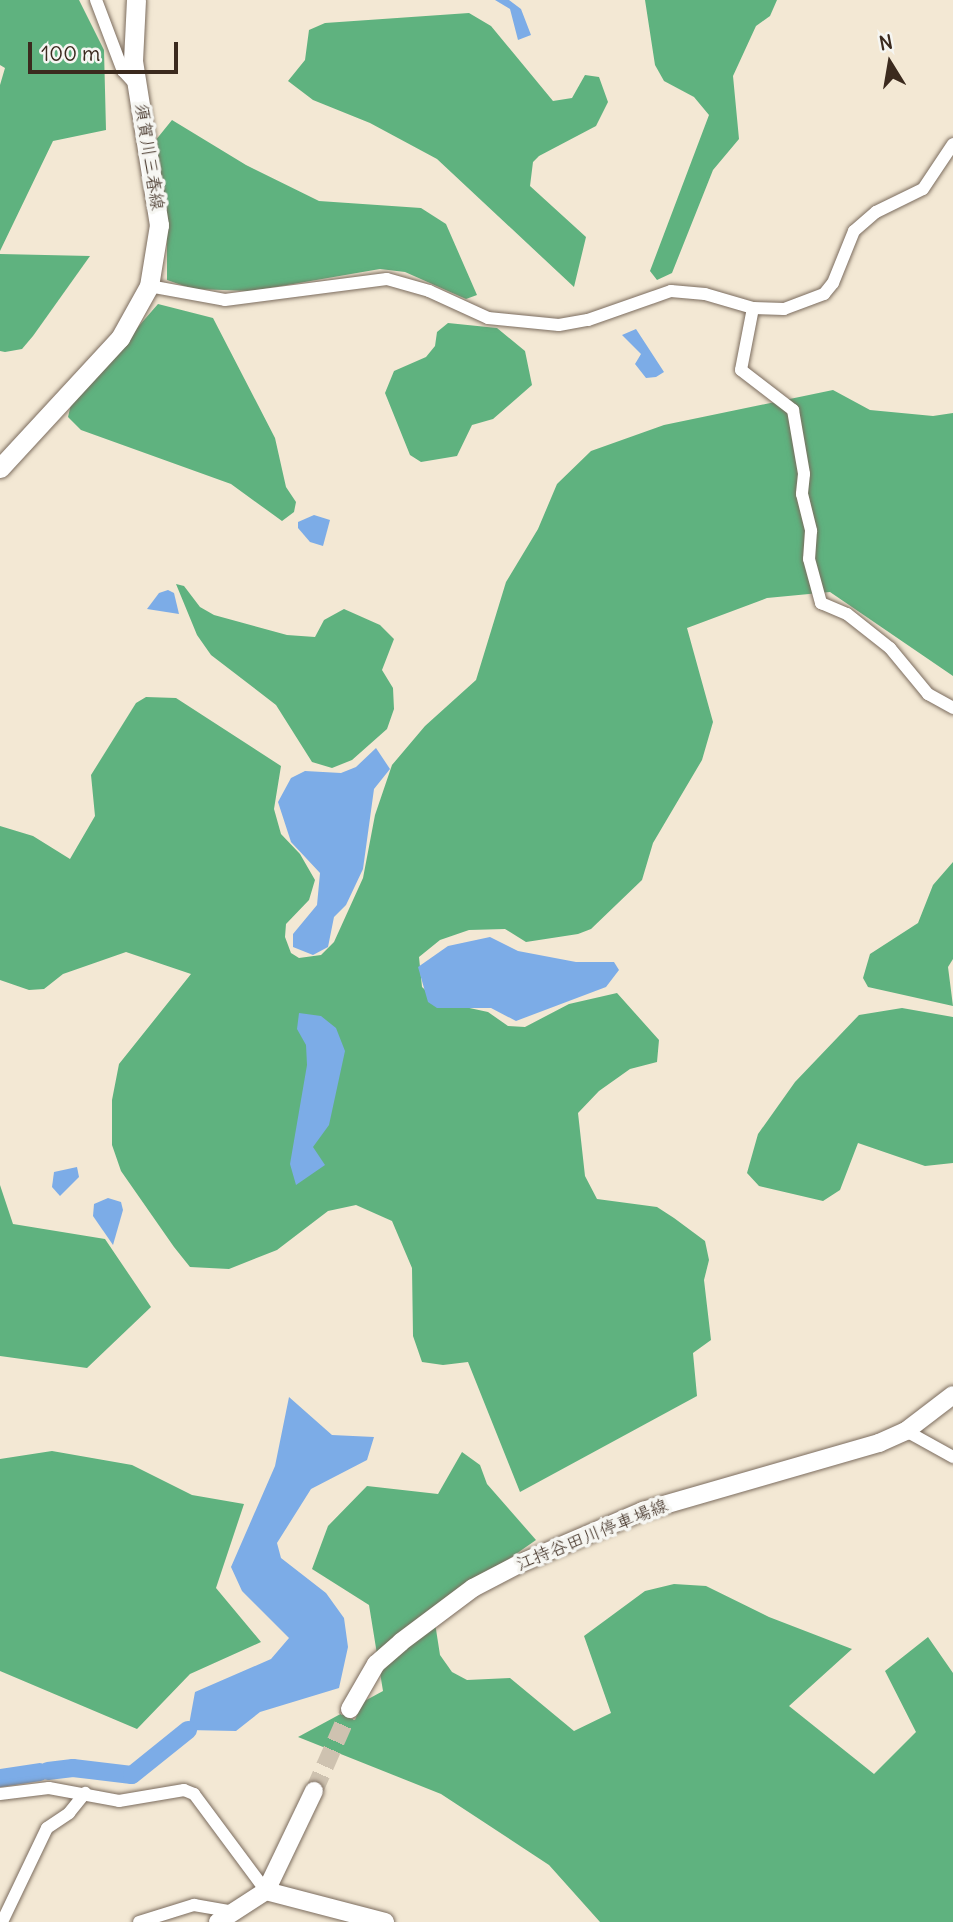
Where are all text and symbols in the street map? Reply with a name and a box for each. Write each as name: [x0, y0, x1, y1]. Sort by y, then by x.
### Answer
scale bar: [32, 28, 182, 72]
north arrow: [855, 28, 925, 98]
text: N: [877, 29, 895, 55]
text: 100 m: [41, 40, 100, 67]
street label: 須賀川三春線: [130, 102, 168, 212]
street label: 江持谷田川停車場線: [513, 1495, 671, 1575]

